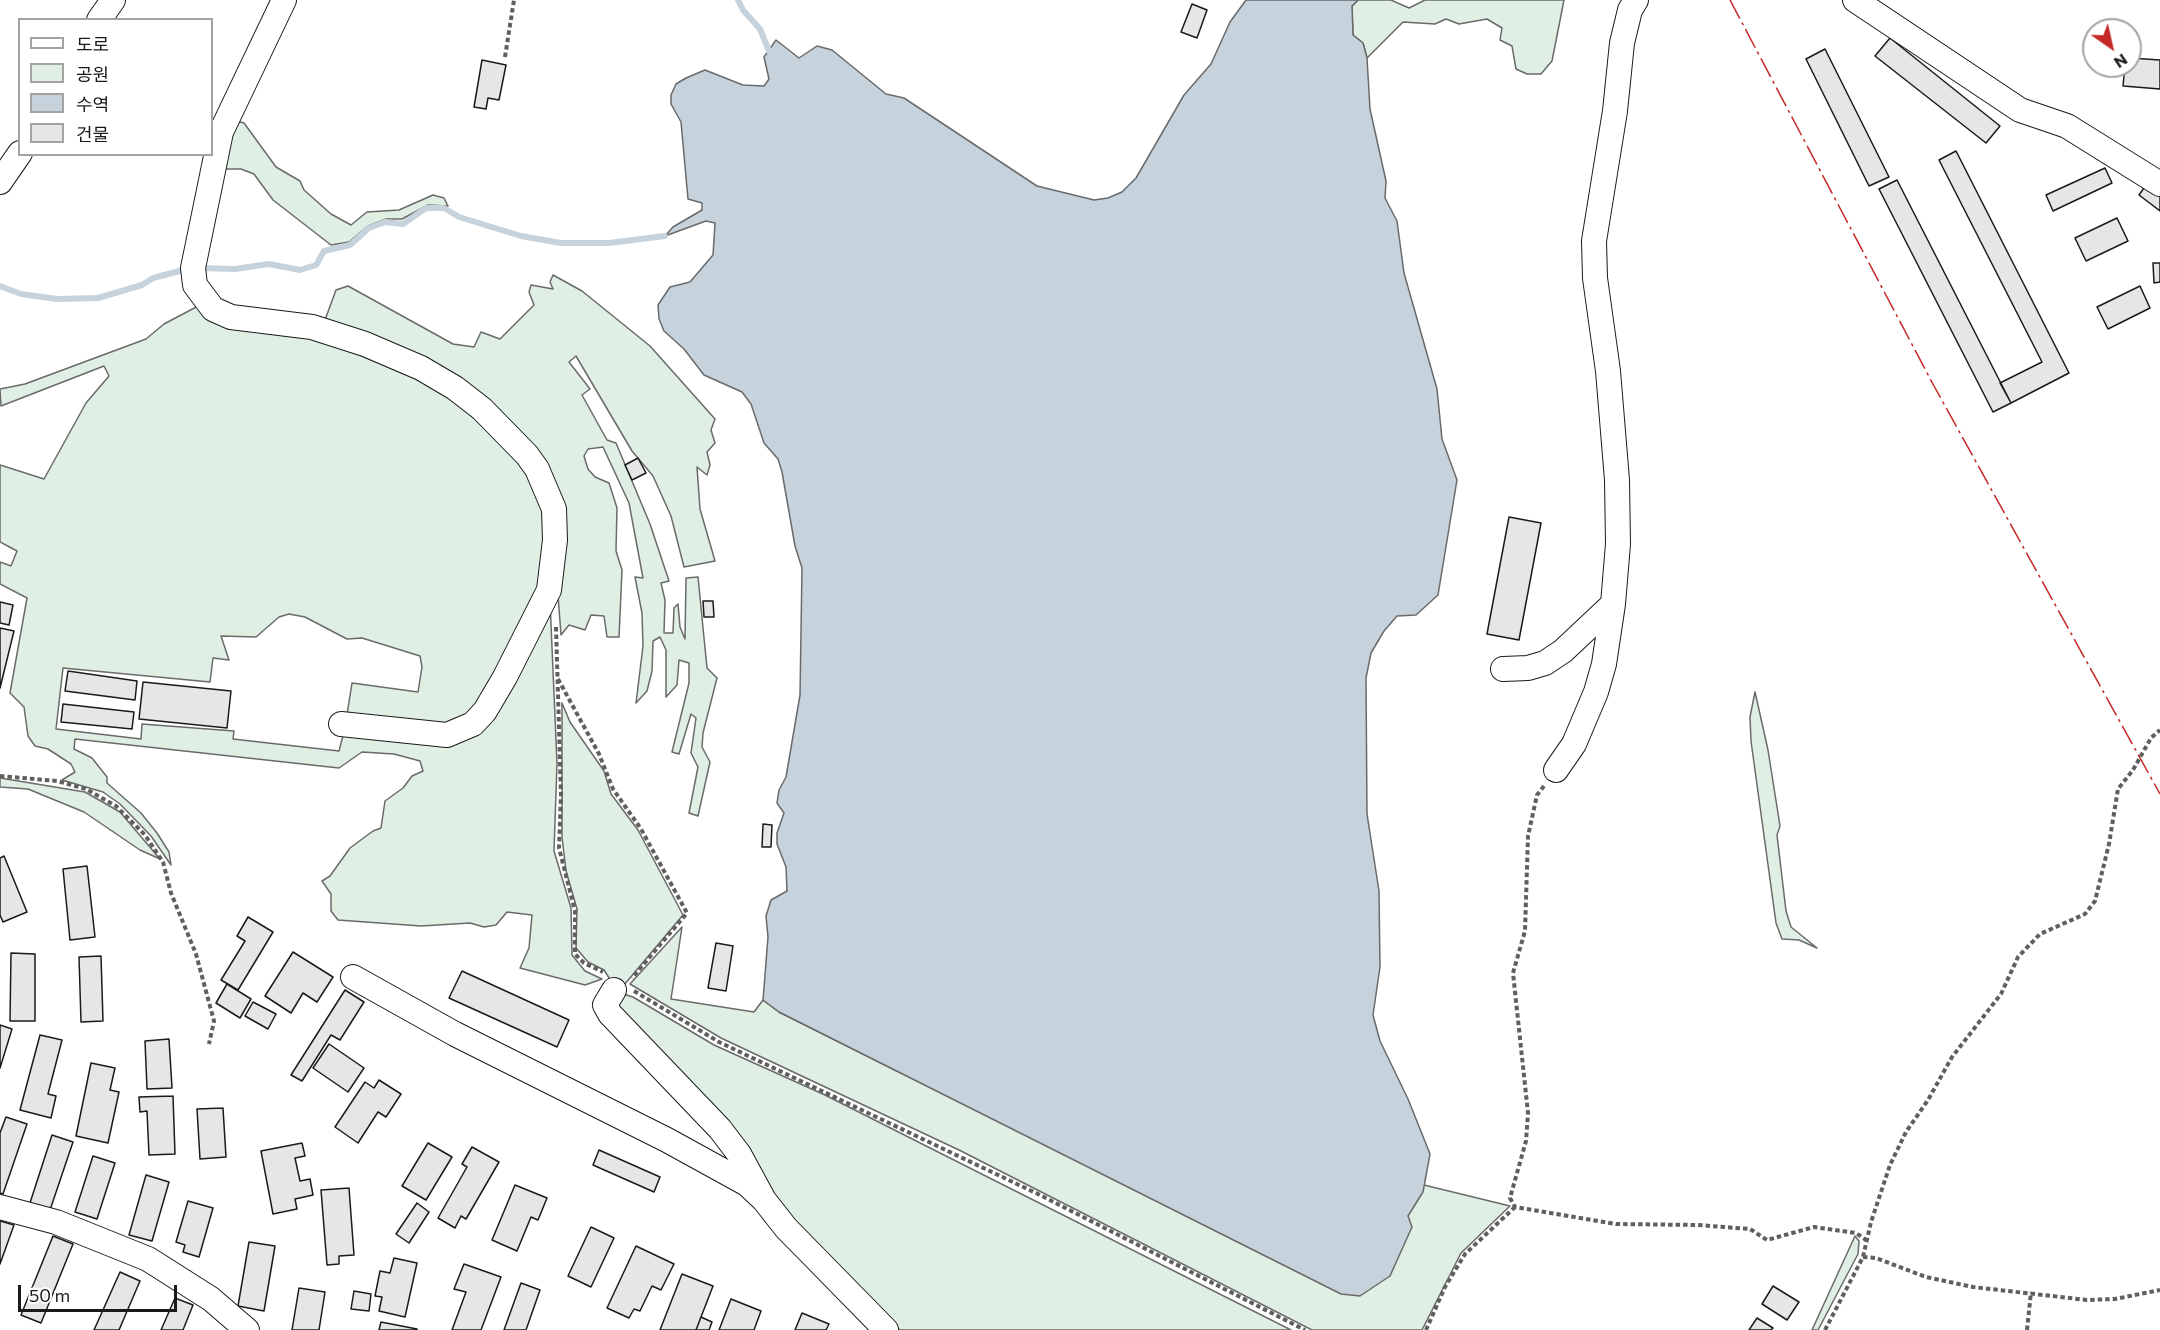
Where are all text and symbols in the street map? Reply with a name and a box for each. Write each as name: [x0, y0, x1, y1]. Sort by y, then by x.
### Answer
legend: [18, 18, 213, 156]
north arrow: [2082, 18, 2142, 78]
text: 도로: [76, 33, 109, 55]
text: N: [2111, 50, 2132, 73]
text: 공원: [76, 63, 109, 85]
text: 수역: [76, 93, 109, 115]
text: 건물: [76, 123, 109, 145]
scale bar: [21, 1273, 180, 1311]
text: 50 m: [29, 1284, 70, 1306]

